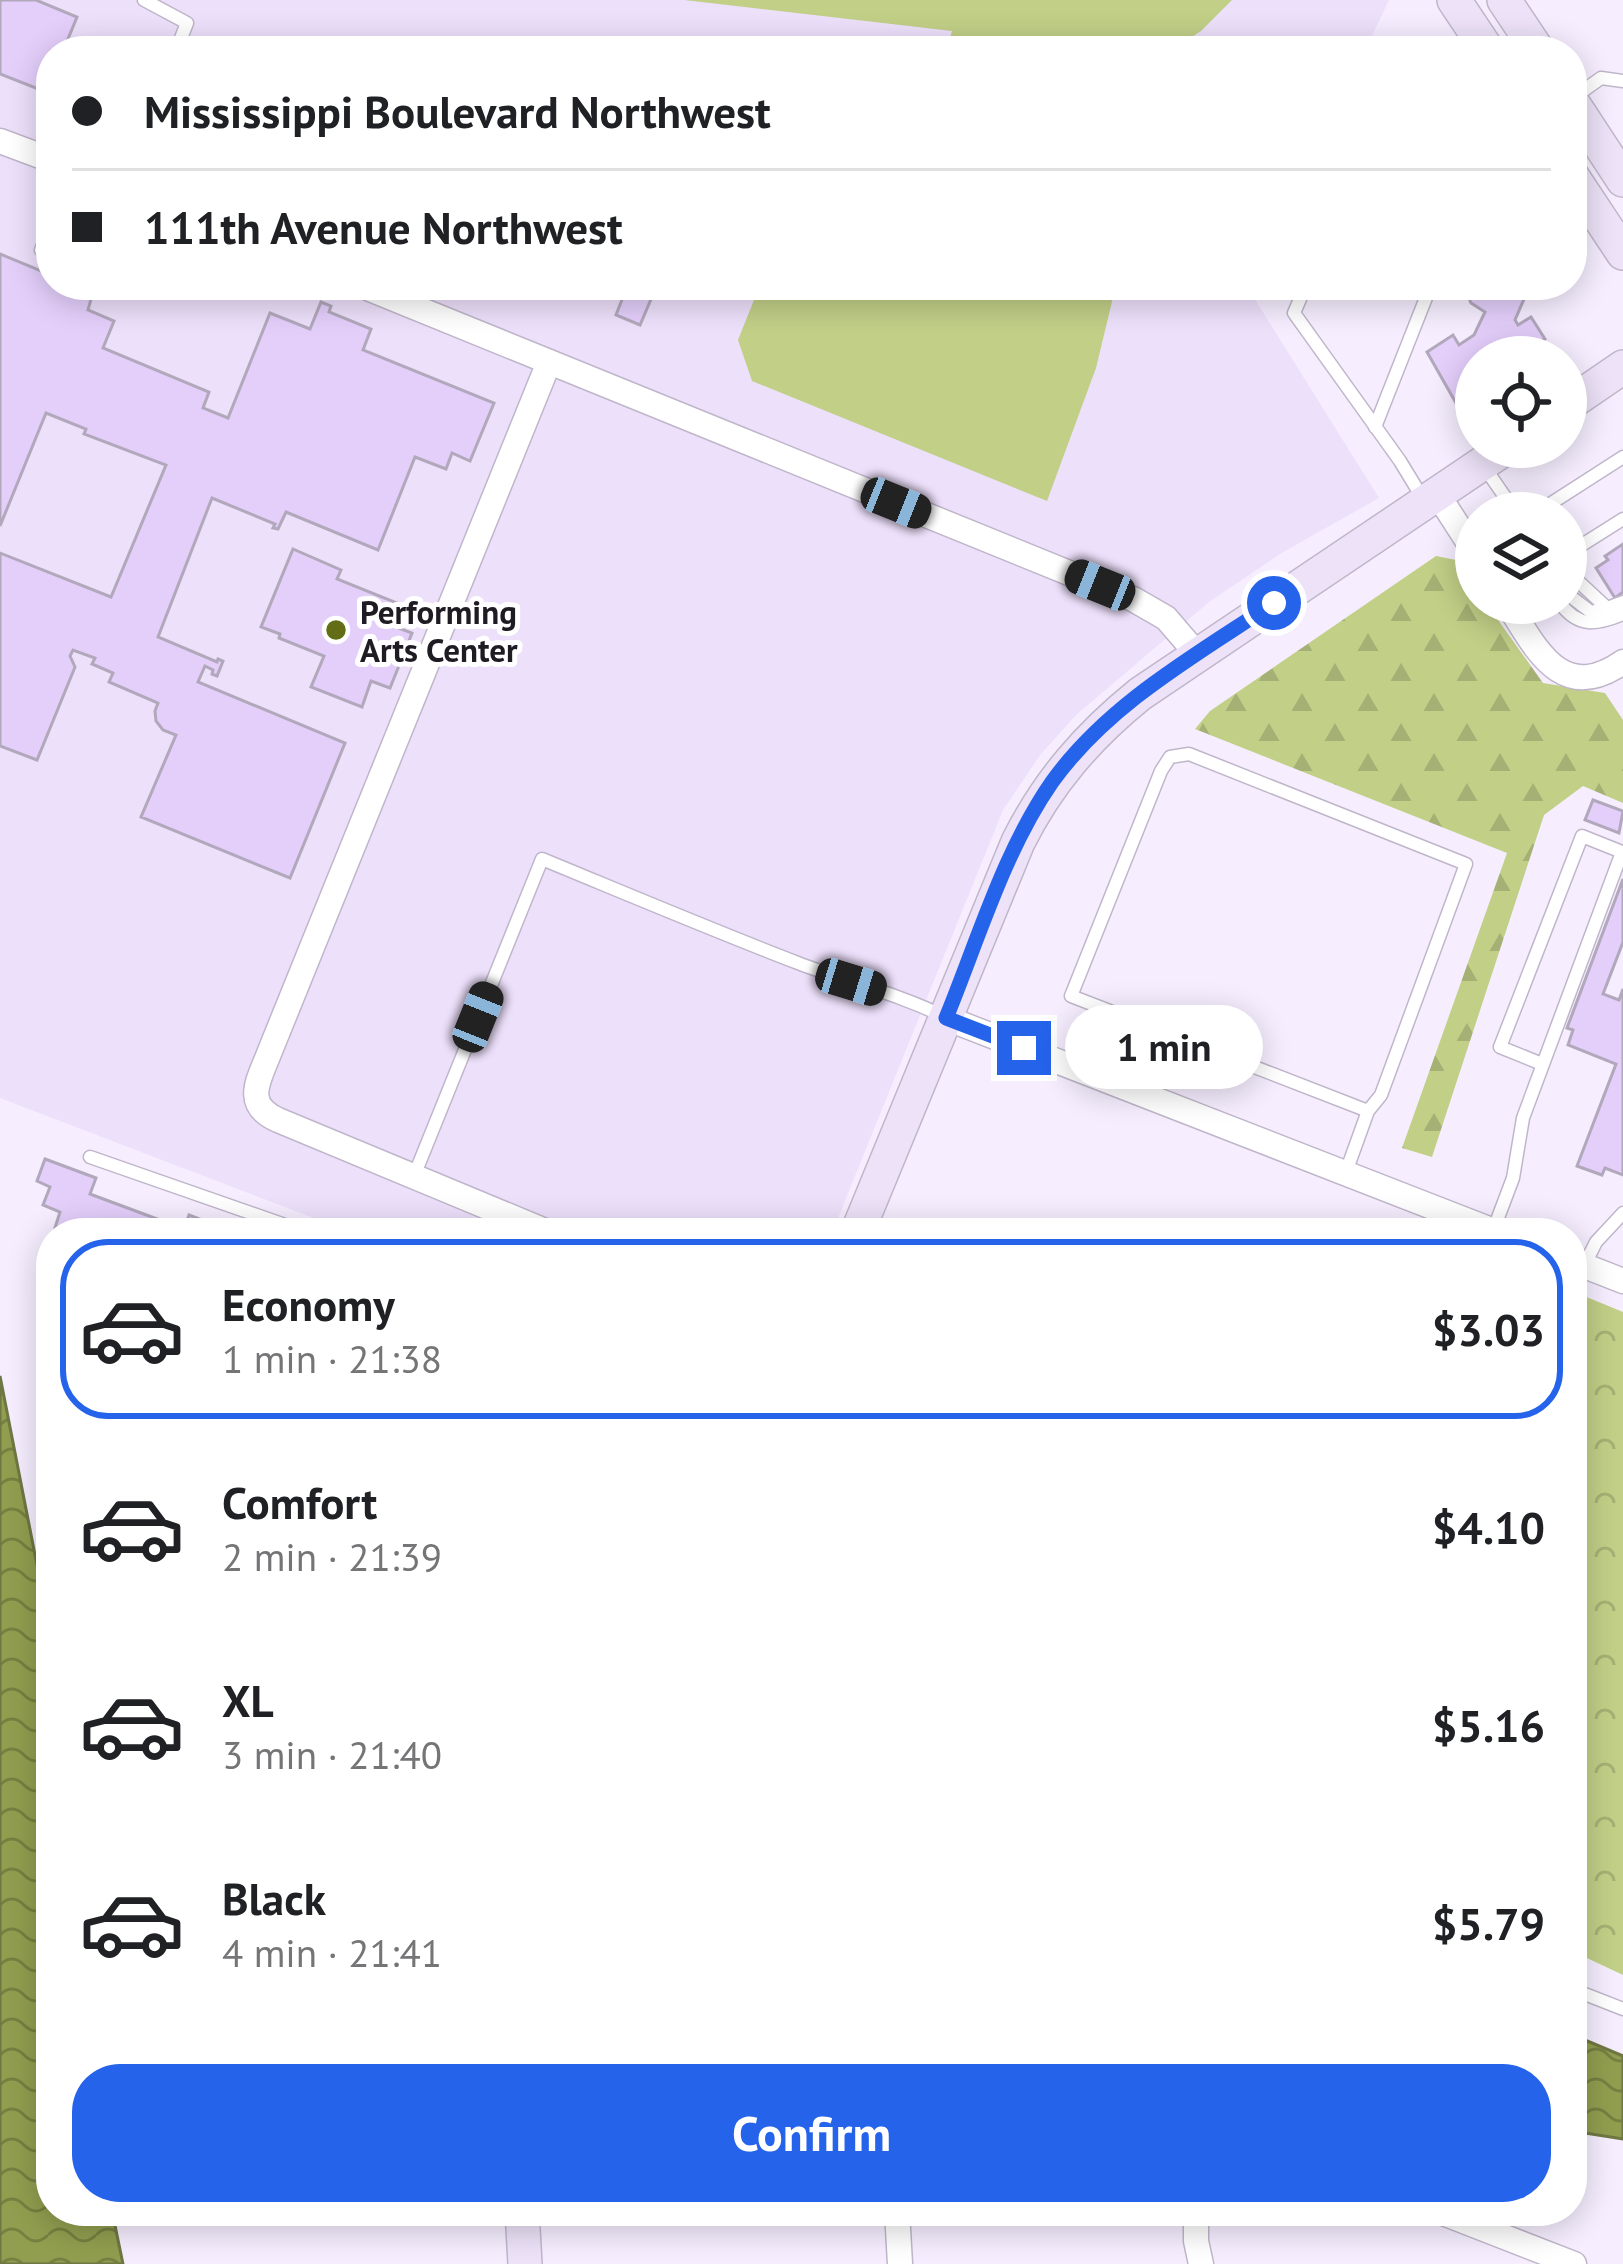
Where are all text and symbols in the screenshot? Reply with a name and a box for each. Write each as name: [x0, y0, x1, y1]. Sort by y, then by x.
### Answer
text: Mississippi Boulevard Northwest: [144, 82, 771, 140]
text: 111th Avenue Northwest: [144, 198, 623, 256]
map controls: [1455, 336, 1587, 624]
button: locate: [1455, 336, 1587, 468]
car: [856, 473, 936, 533]
button: layers: [1455, 492, 1587, 624]
car: [1060, 555, 1140, 615]
route start: [1247, 576, 1301, 630]
place label: Performing Arts Center: [360, 590, 518, 671]
marker: Performing Arts Center: [323, 617, 349, 643]
car: [811, 954, 891, 1010]
car: [448, 977, 508, 1057]
callout: 1 min: [1066, 1006, 1264, 1090]
route end: [997, 1021, 1051, 1075]
text: 1 min: [1116, 1021, 1212, 1072]
icon: car: [78, 1275, 186, 1383]
text: Economy: [222, 1275, 395, 1333]
text: $3.03: [1432, 1300, 1545, 1358]
text: 1 min · 21:38: [222, 1333, 442, 1384]
icon: car: [78, 1473, 186, 1581]
text: Comfort: [222, 1473, 377, 1531]
text: $4.10: [1432, 1498, 1545, 1556]
text: 2 min · 21:39: [222, 1531, 442, 1582]
icon: car: [78, 1671, 186, 1779]
text: XL: [222, 1671, 274, 1729]
text: $5.16: [1432, 1696, 1545, 1754]
text: 3 min · 21:40: [222, 1729, 442, 1780]
icon: car: [78, 1869, 186, 1977]
text: Black: [222, 1869, 326, 1927]
text: $5.79: [1432, 1894, 1545, 1952]
text: 4 min · 21:41: [222, 1927, 442, 1978]
button: Confirm: [72, 2064, 1551, 2202]

